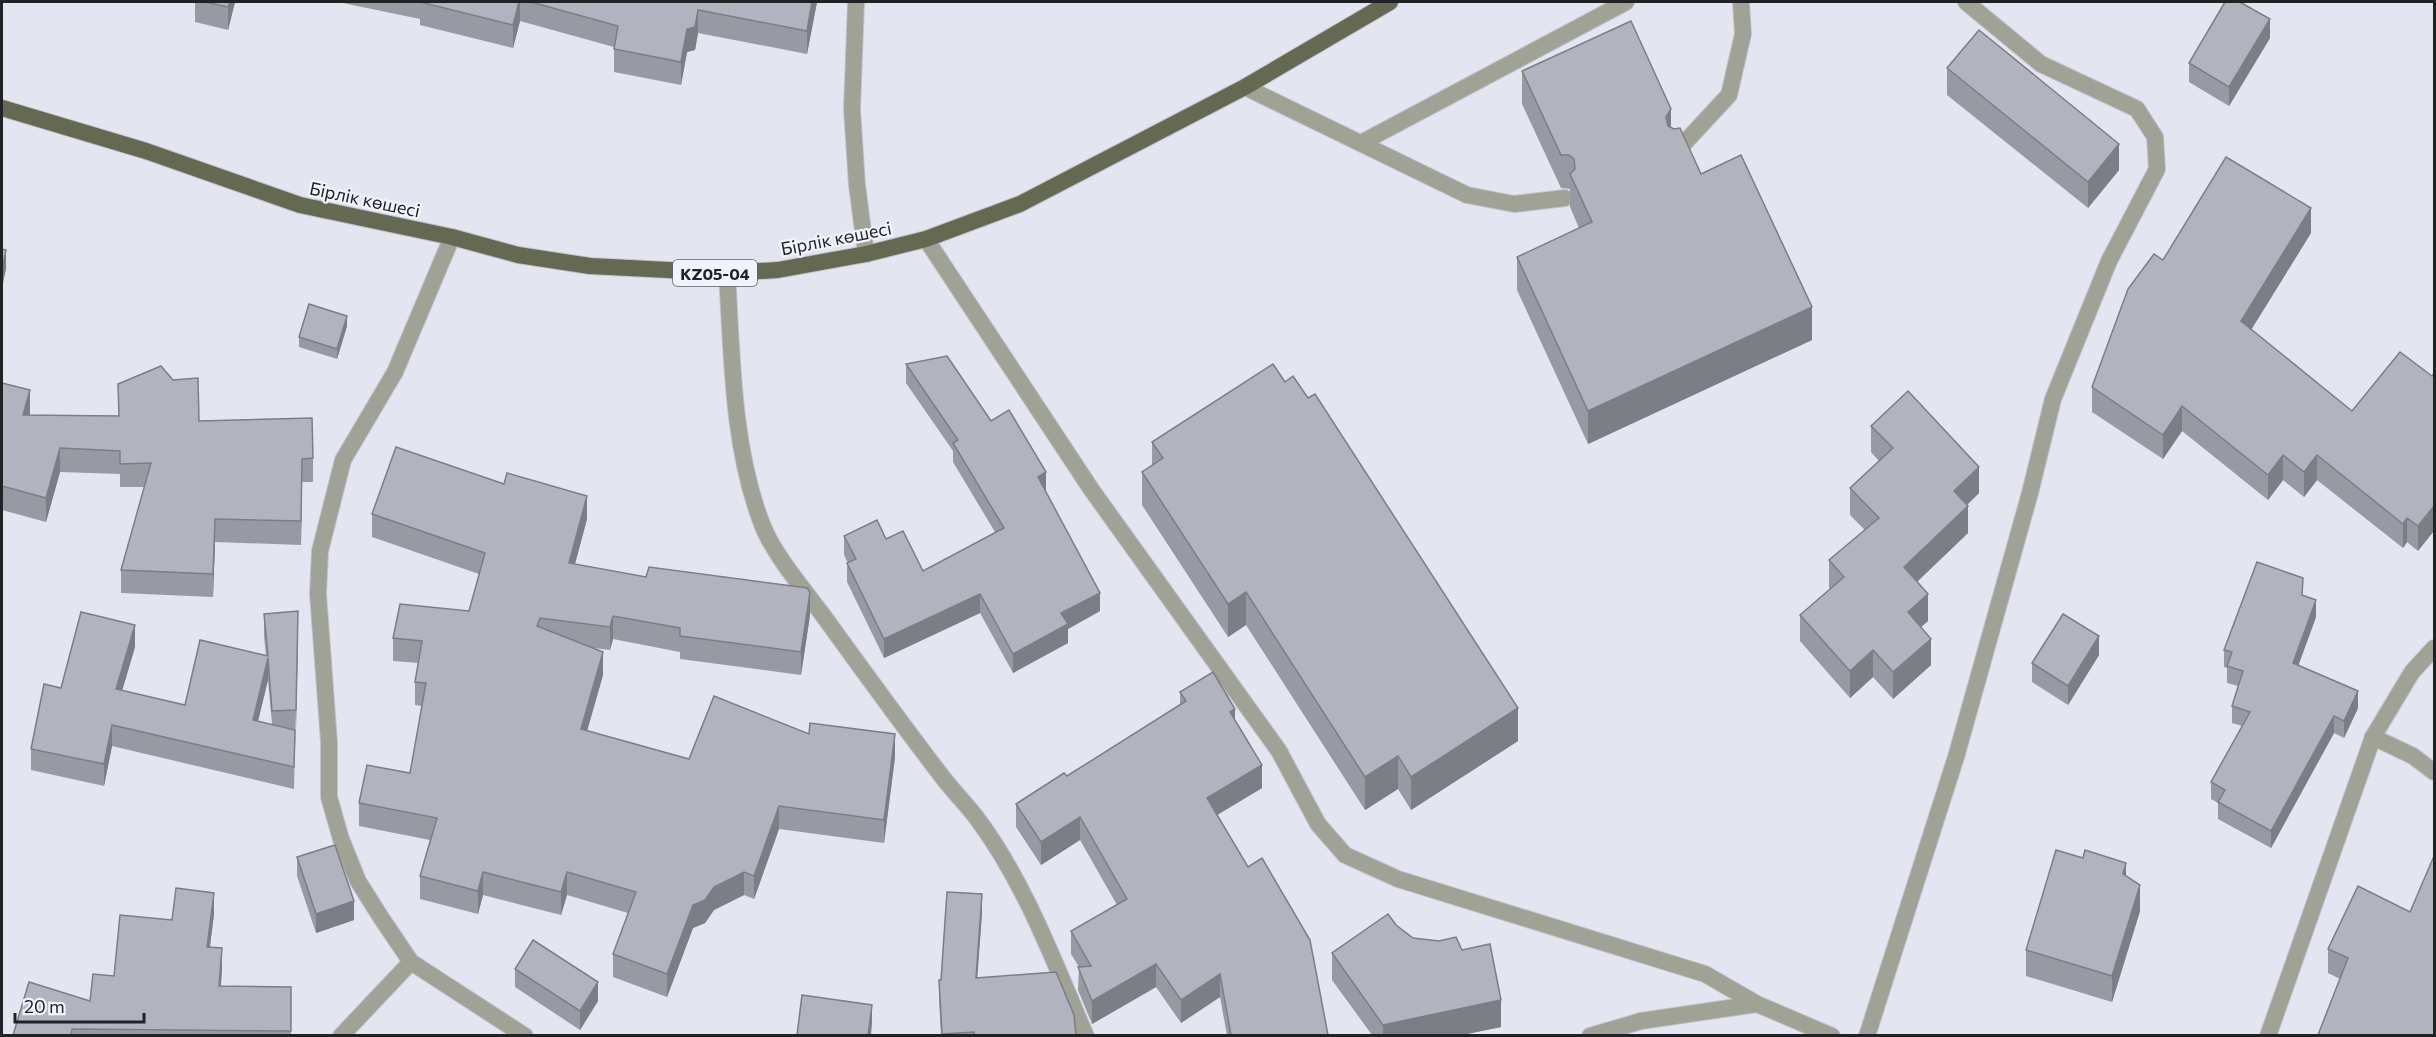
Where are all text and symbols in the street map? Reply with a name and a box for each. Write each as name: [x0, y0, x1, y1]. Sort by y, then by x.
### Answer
street label: Бірлік көшесі: [308, 177, 422, 221]
street label: Бірлік көшесі: [779, 216, 893, 260]
road number: KZ05-04: [673, 260, 757, 286]
scale bar: [15, 986, 144, 1024]
text: 20 m: [24, 995, 65, 1017]

